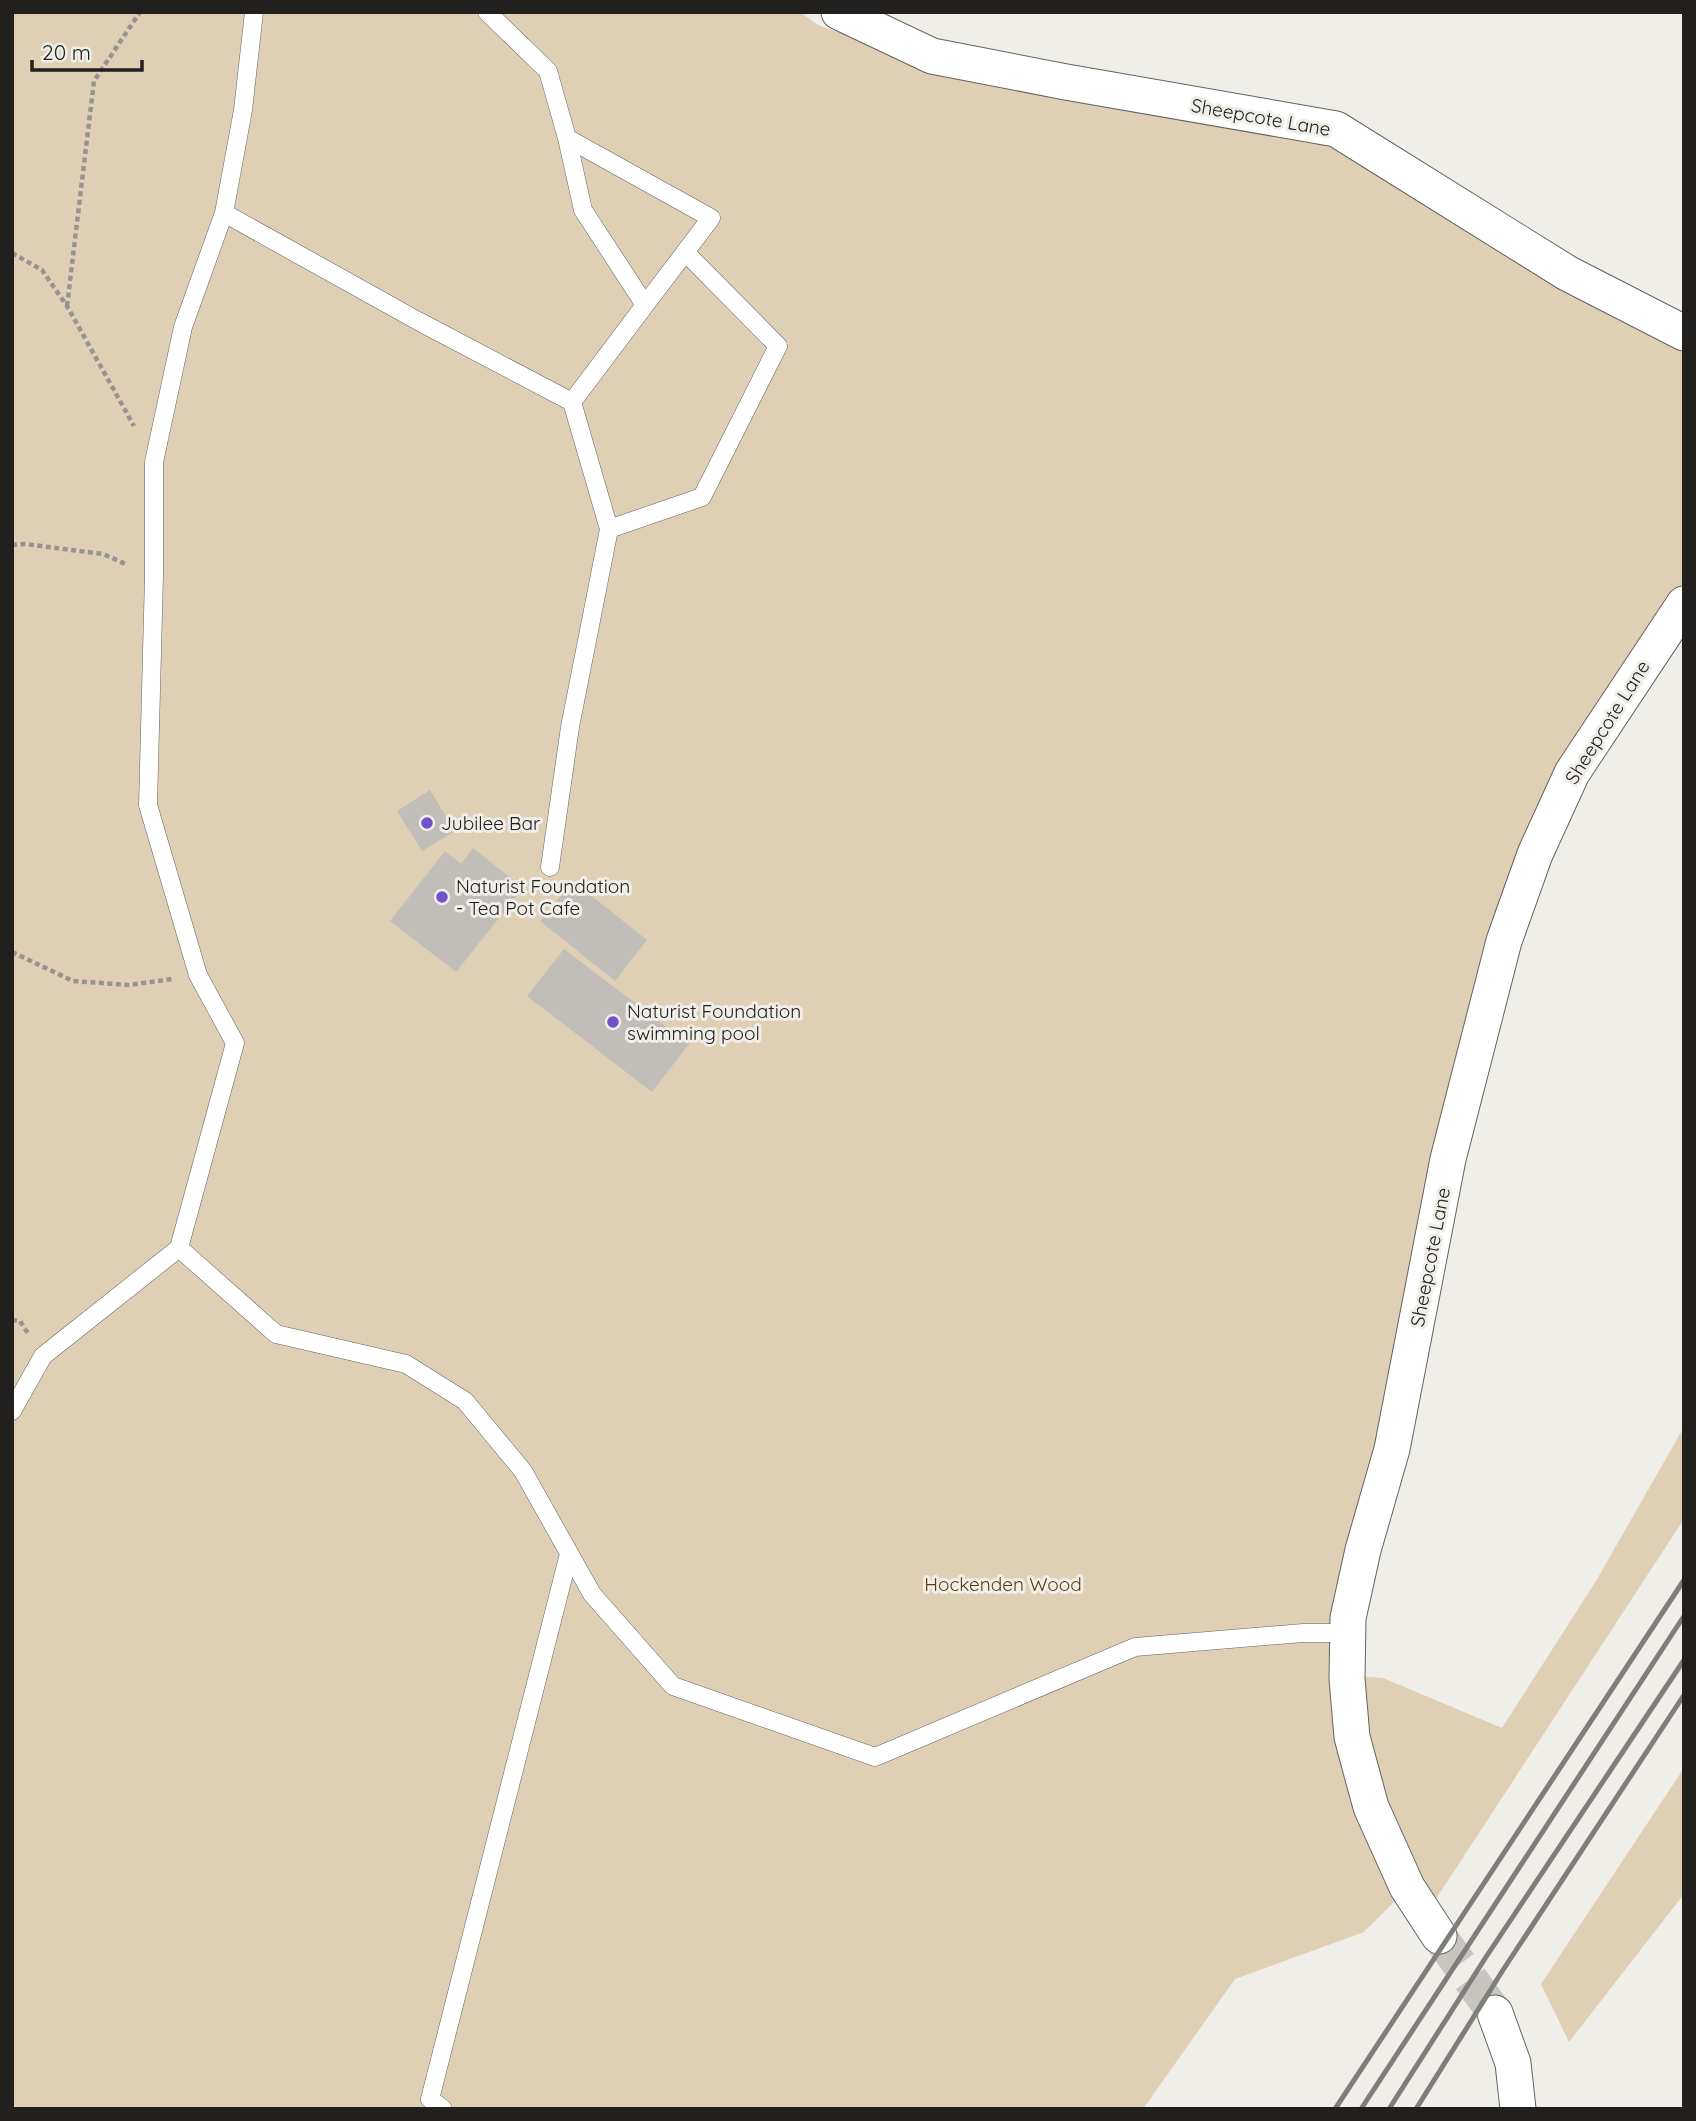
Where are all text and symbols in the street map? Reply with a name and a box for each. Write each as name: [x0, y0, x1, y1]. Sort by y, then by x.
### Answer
scale bar: [32, 28, 142, 72]
text: 20 m: [42, 39, 91, 65]
street label: Sheepcote Lane: [1189, 93, 1333, 141]
street label: Sheepcote Lane: [1559, 656, 1655, 788]
place label: Jubilee Bar: [441, 811, 541, 835]
marker: Jubilee Bar: [419, 815, 435, 831]
place label: Naturist Foundation - Tea Pot Cafe: [456, 874, 630, 920]
marker: Naturist Foundation - Tea Pot Cafe: [434, 889, 450, 905]
place label: Naturist Foundation swimming pool: [627, 999, 801, 1045]
marker: Naturist Foundation swimming pool: [605, 1014, 621, 1030]
street label: Sheepcote Lane: [1405, 1185, 1455, 1329]
park label: Hockenden Wood: [924, 1572, 1082, 1596]

